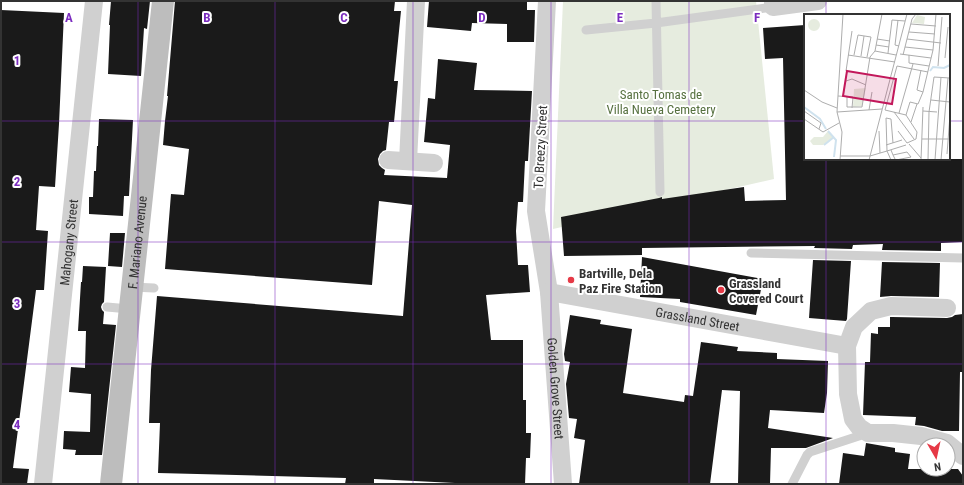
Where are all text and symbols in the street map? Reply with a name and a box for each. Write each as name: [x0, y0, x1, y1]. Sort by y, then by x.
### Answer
text: A: [65, 10, 73, 25]
text: B: [203, 10, 211, 25]
text: C: [340, 10, 348, 25]
text: D: [478, 10, 486, 25]
text: E: [617, 10, 624, 25]
text: F: [754, 10, 760, 25]
inset map: [804, 14, 950, 160]
text: 1: [14, 53, 20, 68]
park label: Santo Tomas de Villa Nueva Cemetery: [606, 87, 716, 117]
street label: To Breezy Street: [531, 105, 550, 189]
text: 2: [14, 174, 21, 189]
street label: F. Mariano Avenue: [125, 195, 150, 290]
street label: Mahogany Street: [57, 198, 81, 286]
place label: Bartville, Dela Paz Fire Station: [579, 266, 661, 296]
marker: Bartville, Dela Paz Fire Station: [566, 275, 576, 285]
place label: Grassland Covered Court: [729, 276, 803, 306]
marker: Grassland Covered Court: [716, 285, 726, 295]
text: 3: [14, 296, 20, 311]
street label: Grassland Street: [654, 304, 741, 334]
street label: Golden Grove Street: [544, 337, 567, 440]
text: 4: [14, 417, 21, 432]
north arrow: [916, 437, 956, 477]
text: N: [933, 459, 942, 473]

